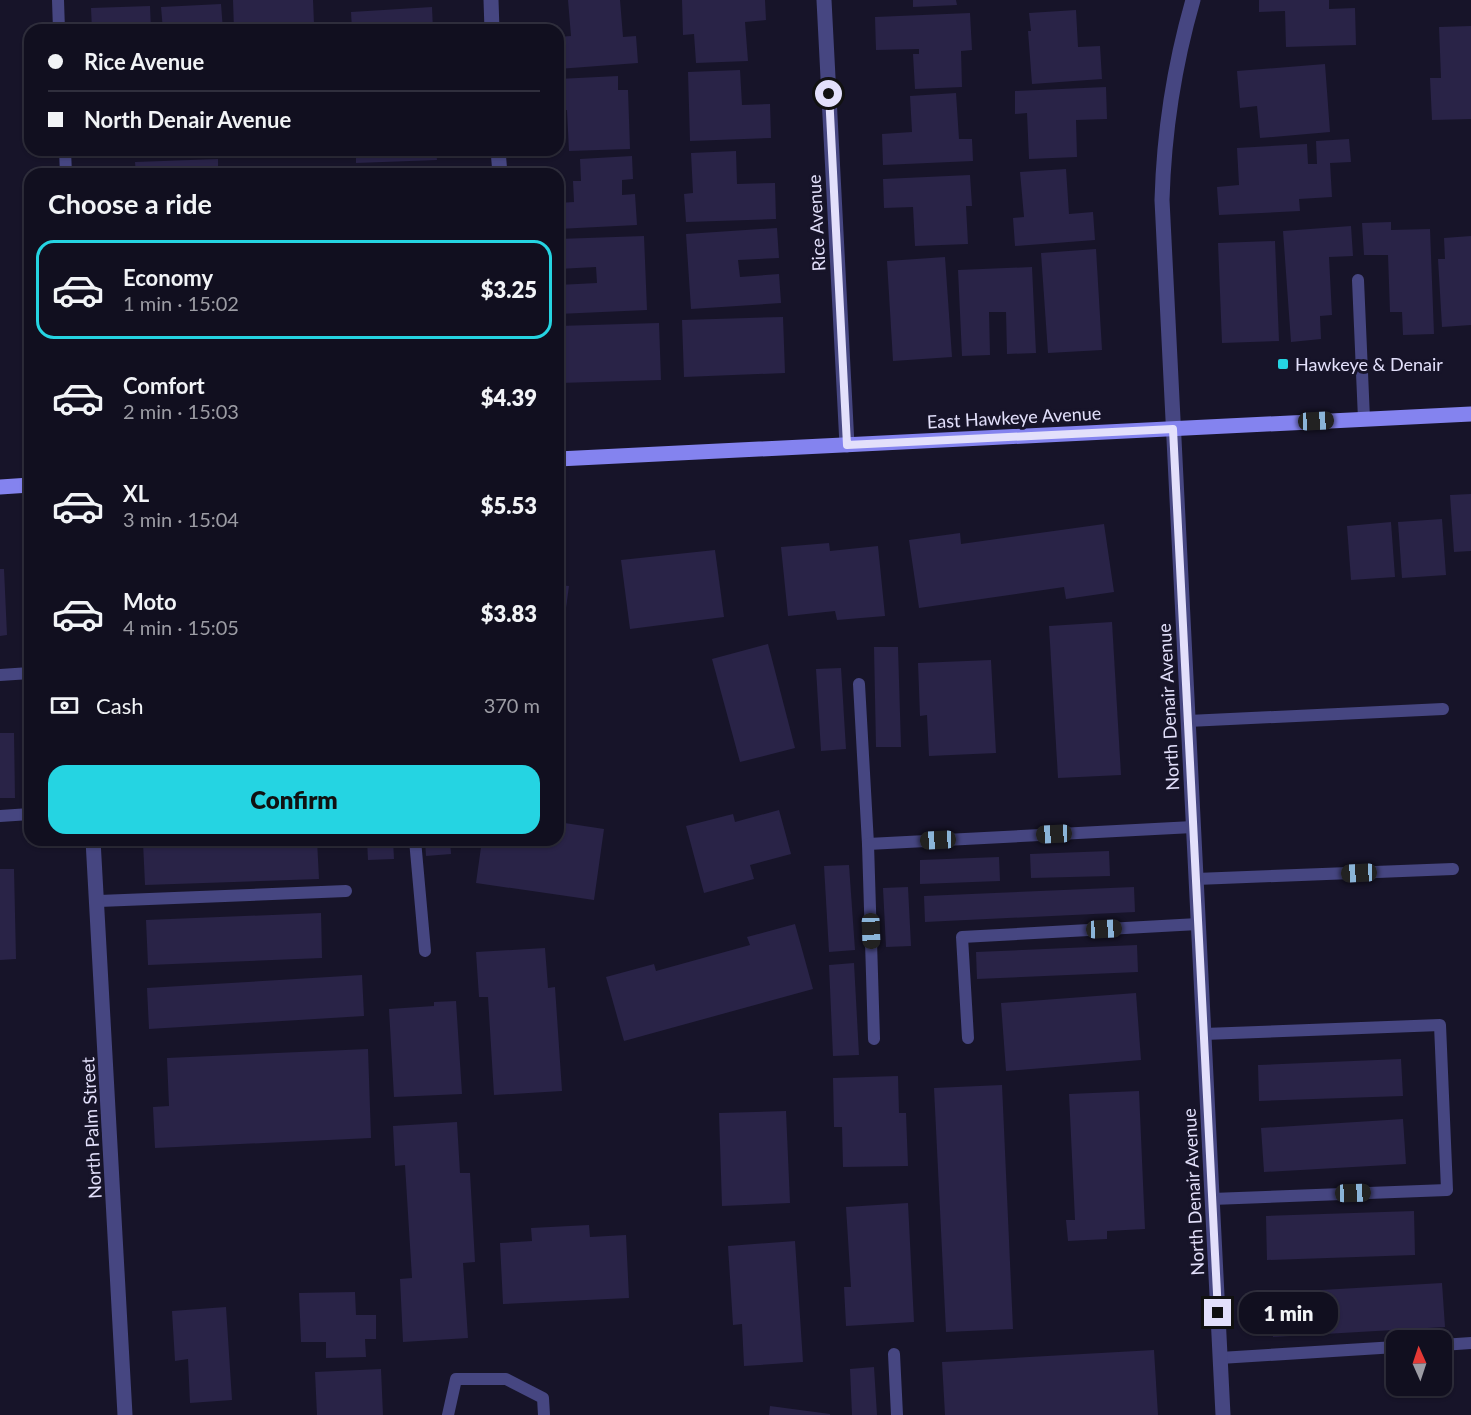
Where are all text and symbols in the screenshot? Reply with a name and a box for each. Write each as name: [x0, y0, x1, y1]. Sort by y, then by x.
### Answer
text: Rice Avenue: [84, 48, 204, 75]
route start: [815, 80, 842, 107]
text: North Denair Avenue: [84, 106, 291, 133]
street label: Rice Avenue: [802, 174, 830, 272]
text: Choose a ride: [48, 187, 212, 220]
icon: car: [51, 263, 105, 317]
text: Economy: [123, 264, 213, 291]
text: $3.25: [481, 276, 537, 303]
text: 1 min · 15:02: [123, 291, 239, 315]
place label: Hawkeye & Denair: [1295, 353, 1443, 375]
marker: Hawkeye & Denair: [1276, 357, 1290, 371]
icon: car: [51, 371, 105, 425]
text: Comfort: [123, 372, 205, 399]
text: $4.39: [481, 384, 537, 411]
text: 2 min · 15:03: [123, 399, 239, 423]
street label: East Hawkeye Avenue: [926, 401, 1102, 433]
car: [1298, 411, 1334, 431]
icon: car: [51, 479, 105, 533]
text: XL: [123, 480, 149, 507]
text: $5.53: [481, 492, 537, 519]
text: 3 min · 15:04: [123, 507, 239, 531]
icon: car: [51, 587, 105, 641]
text: Moto: [123, 588, 177, 615]
text: $3.83: [481, 600, 537, 627]
text: 4 min · 15:05: [123, 615, 239, 639]
street label: North Denair Avenue: [1153, 623, 1183, 791]
icon: cash: [48, 689, 81, 722]
text: Cash: [96, 692, 143, 719]
text: 370 m: [484, 693, 540, 717]
button: Confirm: [48, 765, 540, 834]
car: [1036, 824, 1072, 844]
car: [920, 830, 956, 850]
car: [1341, 863, 1377, 883]
car: [861, 913, 881, 949]
car: [1086, 919, 1122, 939]
street label: North Palm Street: [76, 1056, 106, 1199]
street label: North Denair Avenue: [1178, 1108, 1208, 1276]
car: [1335, 1183, 1371, 1203]
callout: 1 min: [1239, 1292, 1338, 1334]
route end: [1204, 1299, 1231, 1326]
text: 1 min: [1264, 1301, 1313, 1325]
north arrow: [1386, 1330, 1452, 1396]
map controls: [1386, 1330, 1452, 1396]

